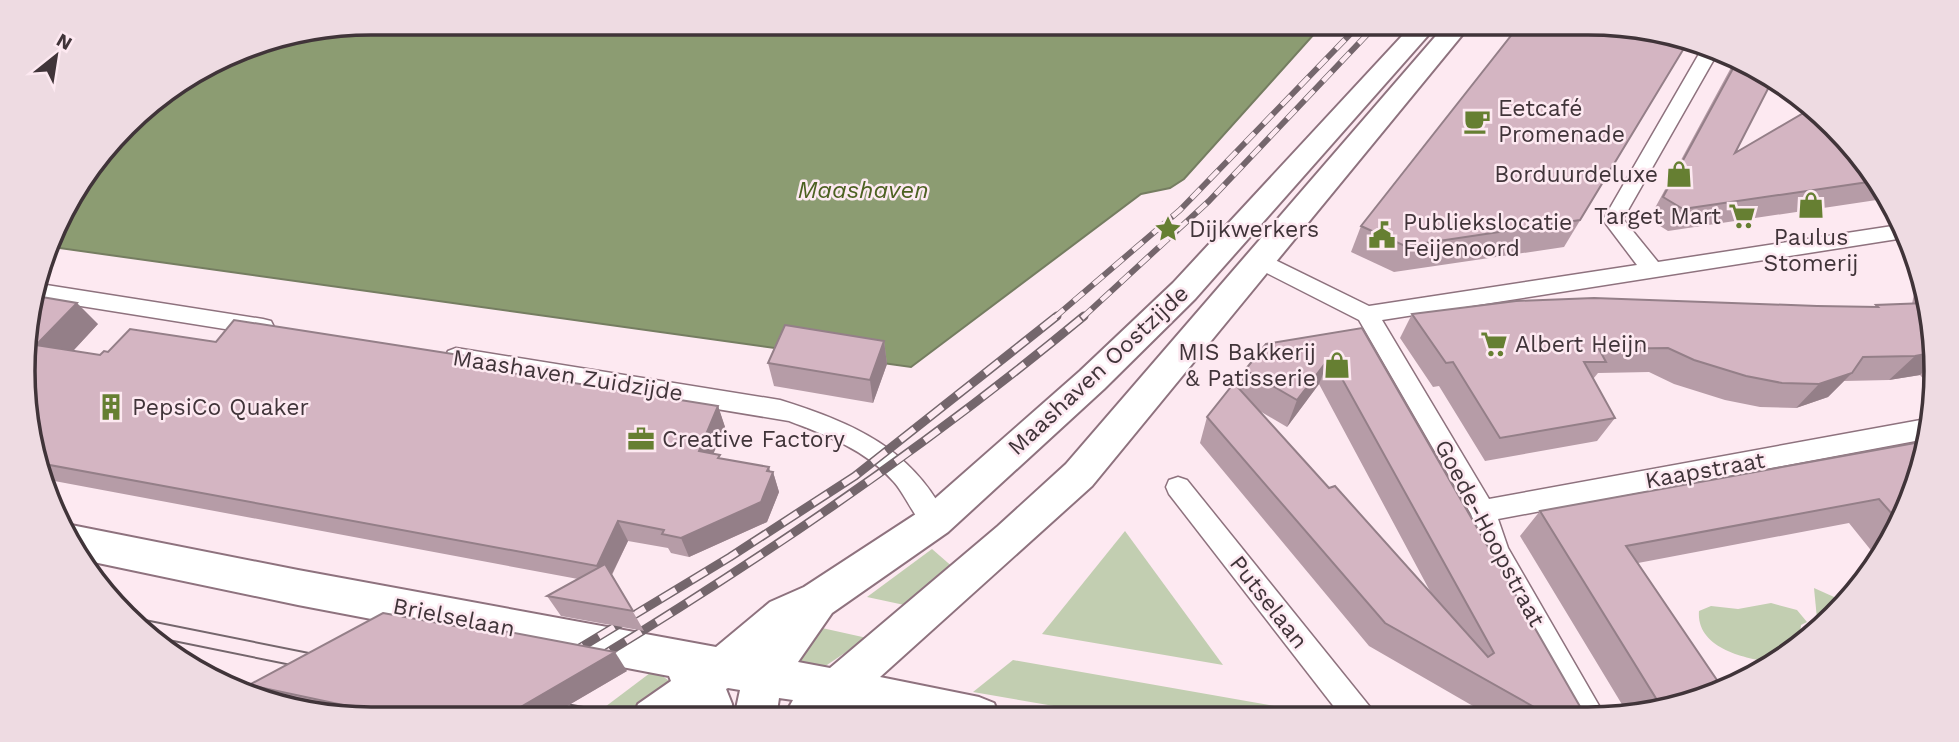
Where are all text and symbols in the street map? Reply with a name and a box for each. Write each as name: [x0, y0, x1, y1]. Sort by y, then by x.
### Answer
north arrow: [21, 21, 91, 91]
text: N: [52, 28, 76, 55]
place label: Eetcafé Promenade: [1498, 95, 1625, 148]
cafe icon: Eetcafé Promenade: [1462, 106, 1492, 136]
shop icon: Borduurdeluxe: [1664, 159, 1694, 189]
place label: Borduurdeluxe: [1494, 161, 1658, 188]
water label: Maashaven: [797, 176, 929, 204]
shop icon: Paulus Stomerij: [1796, 190, 1826, 220]
supermarket icon: Target Mart: [1727, 201, 1757, 231]
place label: Target Mart: [1594, 203, 1721, 230]
place label: Publiekslocatie Feijenoord: [1403, 209, 1572, 262]
place icon: Dijkwerkers: [1153, 214, 1183, 244]
place label: Dijkwerkers: [1189, 216, 1319, 243]
public building icon: Publiekslocatie Feijenoord: [1367, 220, 1397, 250]
place label: Paulus Stomerij: [1764, 224, 1859, 277]
street label: Maashaven Oostzijde: [1003, 280, 1194, 461]
supermarket icon: Albert Heijn: [1479, 329, 1509, 359]
place label: Albert Heijn: [1515, 331, 1648, 358]
place label: MIS Bakkerij & Patisserie: [1178, 339, 1316, 392]
street label: Maashaven Zuidzijde: [451, 344, 685, 407]
shop icon: MIS Bakkerij & Patisserie: [1322, 350, 1352, 380]
building icon: PepsiCo Quaker: [96, 392, 126, 422]
place label: PepsiCo Quaker: [132, 394, 309, 421]
office icon: Creative Factory: [626, 424, 656, 454]
place label: Creative Factory: [662, 426, 845, 453]
street label: Goede-Hoopstraat: [1429, 435, 1550, 632]
street label: Kaapstraat: [1643, 447, 1767, 494]
street label: Putselaan: [1224, 550, 1313, 654]
street label: Brielselaan: [391, 592, 517, 643]

